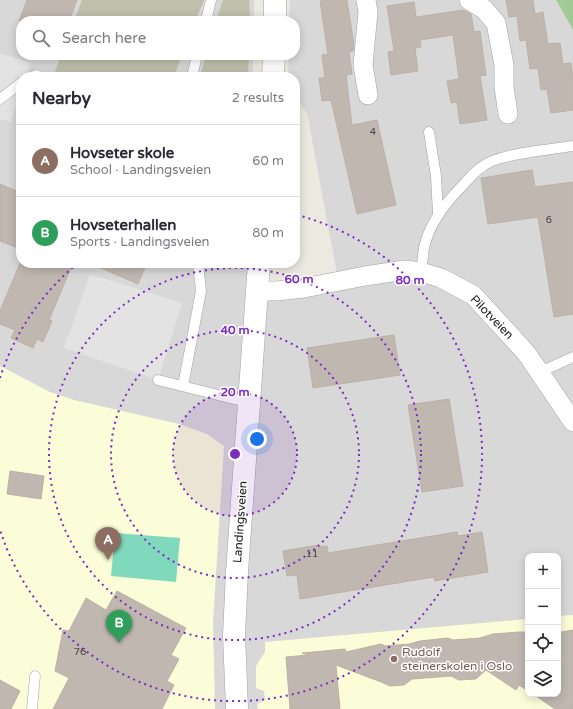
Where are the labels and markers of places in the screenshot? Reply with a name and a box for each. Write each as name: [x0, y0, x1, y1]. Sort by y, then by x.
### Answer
centre of rings: [228, 447, 242, 461]
pin: A: [95, 527, 121, 560]
pin: B: [106, 610, 132, 643]
place label: Rudolf steinerskolen i Oslo: [402, 645, 512, 673]
marker: Rudolf steinerskolen i Oslo: [389, 654, 399, 664]

